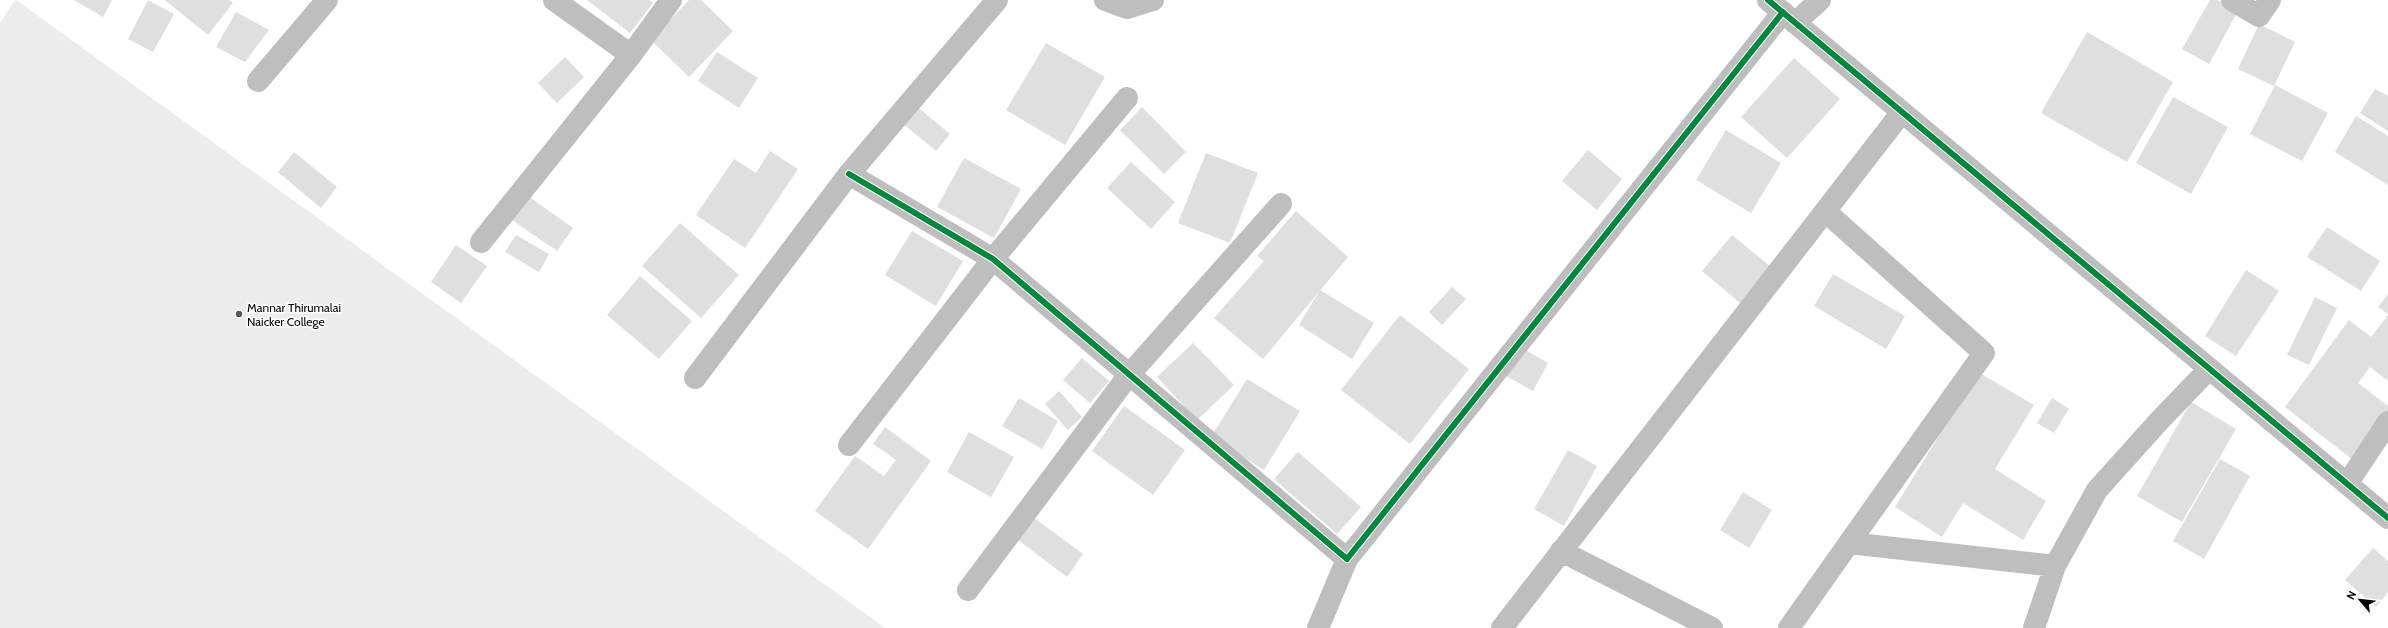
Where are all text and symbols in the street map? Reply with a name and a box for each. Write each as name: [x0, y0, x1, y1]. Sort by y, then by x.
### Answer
place label: Mannar Thirumalai Naicker College: [247, 300, 341, 329]
marker: Mannar Thirumalai Naicker College: [234, 309, 244, 319]
north arrow: [2340, 580, 2380, 620]
text: N: [2343, 589, 2359, 602]

